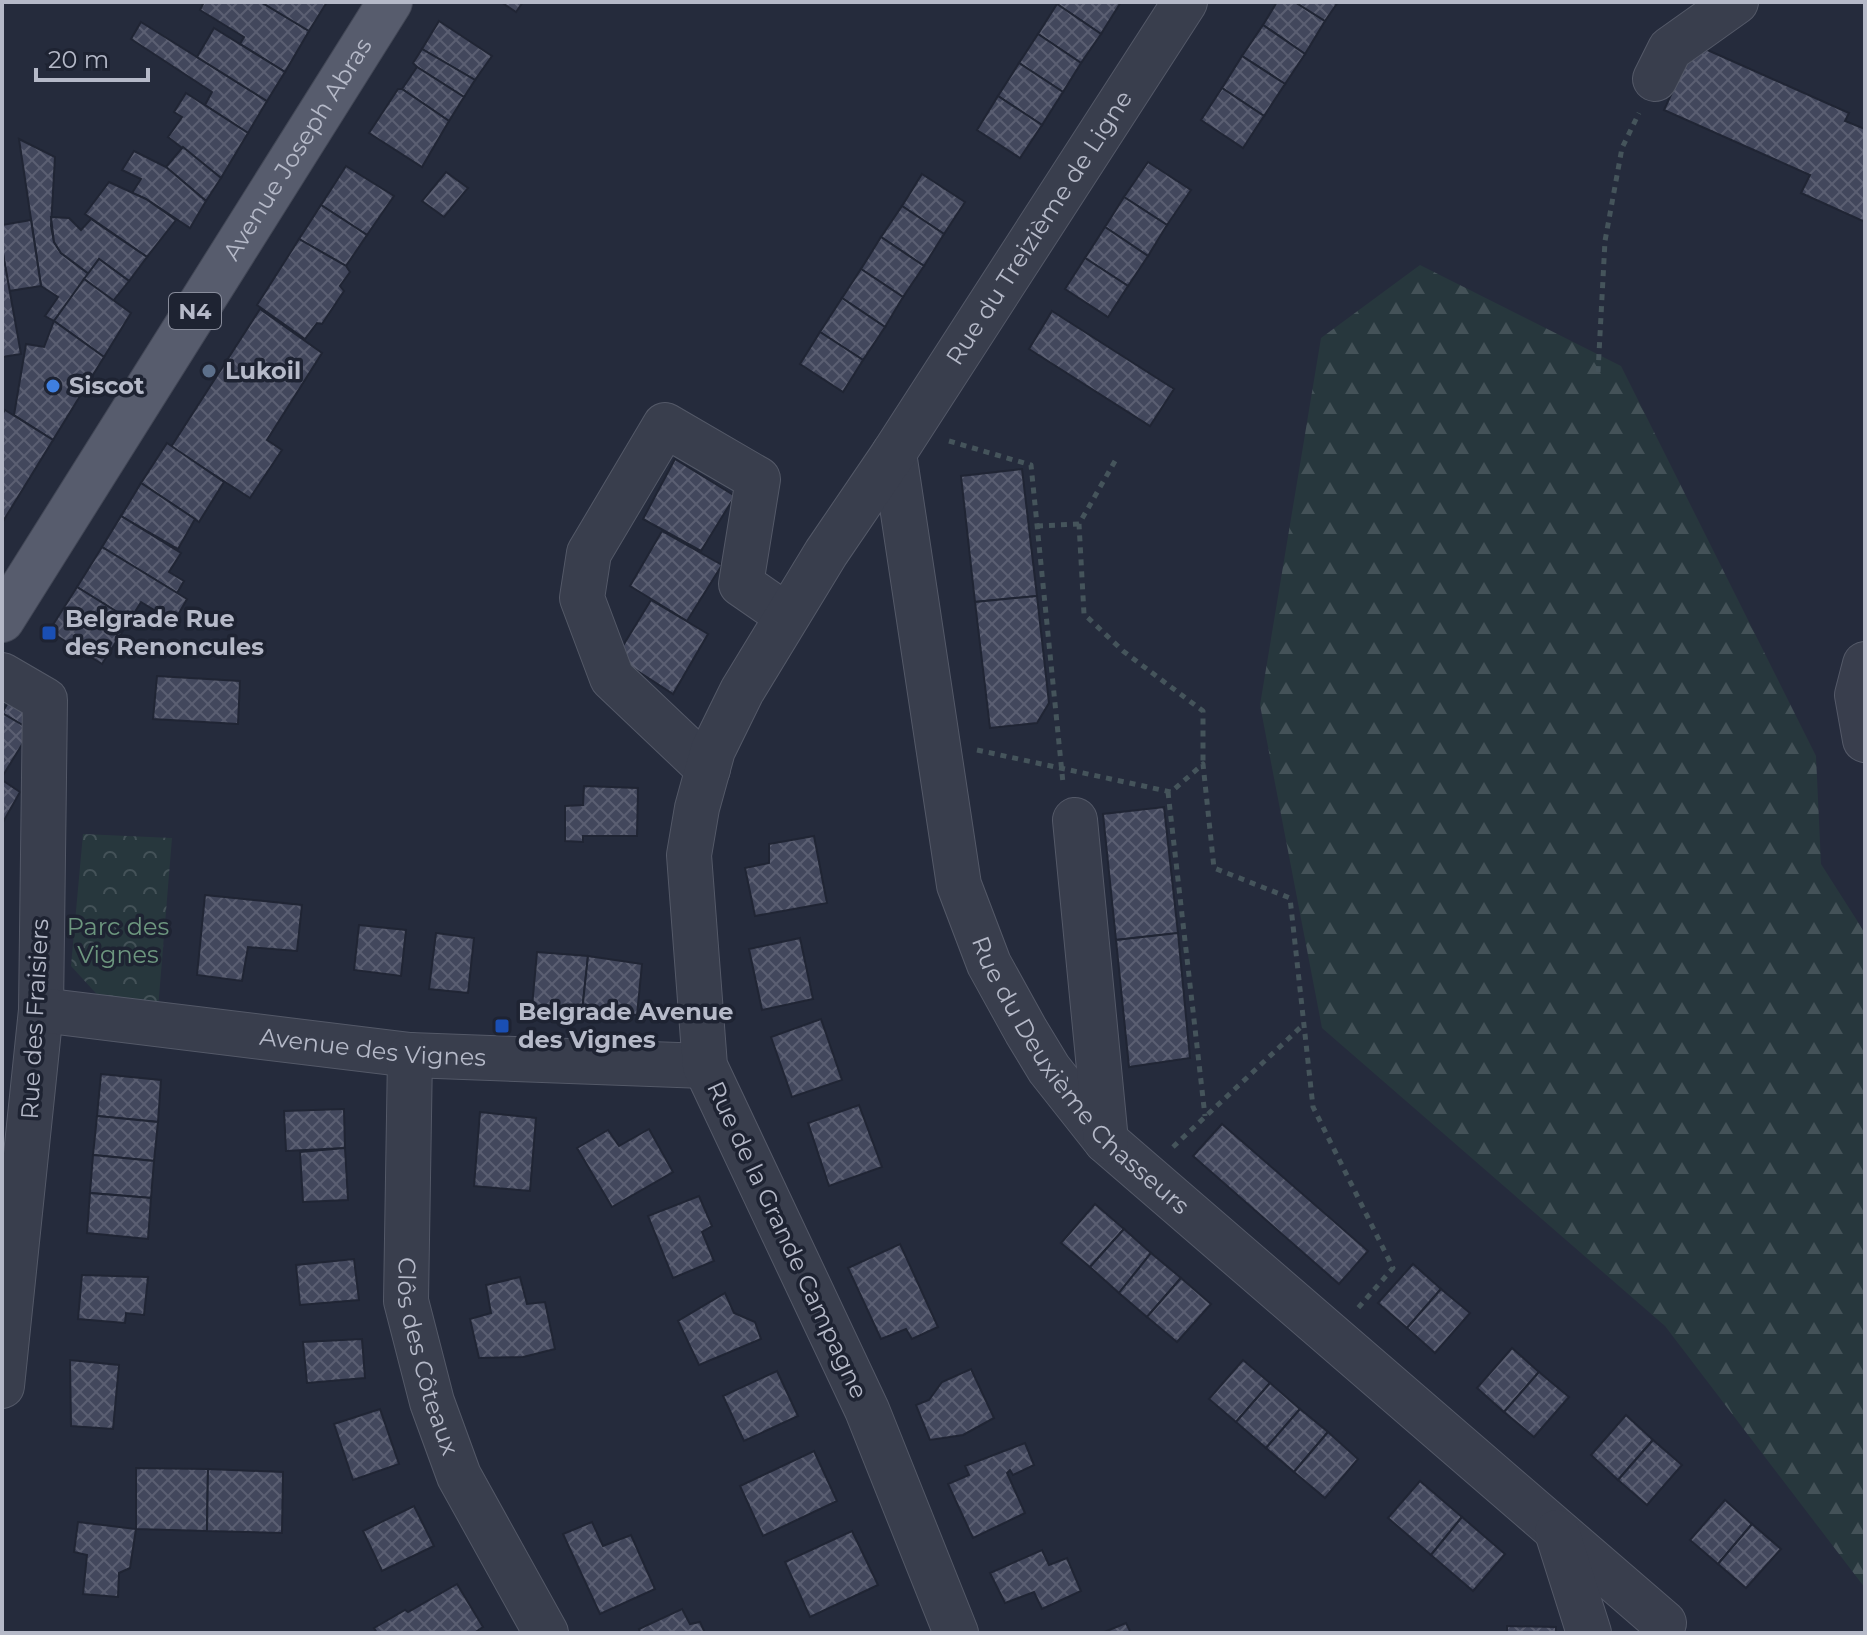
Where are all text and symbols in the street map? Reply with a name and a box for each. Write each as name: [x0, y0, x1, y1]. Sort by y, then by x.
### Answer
scale bar: [36, 32, 148, 82]
street label: Avenue Joseph Abras: [217, 32, 378, 265]
text: 20 m: [48, 45, 109, 74]
street label: Rue du Treizième de Ligne: [940, 85, 1138, 370]
road number: N4: [169, 293, 221, 329]
place label: Lukoil: [225, 356, 301, 385]
marker: Lukoil: [200, 362, 218, 380]
place label: Siscot: [69, 371, 145, 400]
marker: Siscot: [44, 377, 62, 395]
place label: Belgrade Rue des Renoncules: [65, 604, 264, 661]
marker: Belgrade Rue des Renoncules: [40, 624, 58, 642]
park label: Parc des Vignes: [67, 912, 169, 969]
street label: Rue des Fraisiers: [15, 918, 54, 1120]
street label: Rue du Deuxième Chasseurs: [966, 932, 1195, 1220]
place label: Belgrade Avenue des Vignes: [518, 997, 733, 1054]
marker: Belgrade Avenue des Vignes: [493, 1017, 511, 1035]
street label: Avenue des Vignes: [258, 1022, 486, 1072]
street label: Rue de la Grande Campagne: [701, 1076, 874, 1403]
street label: Clôs des Côteaux: [391, 1257, 465, 1459]

